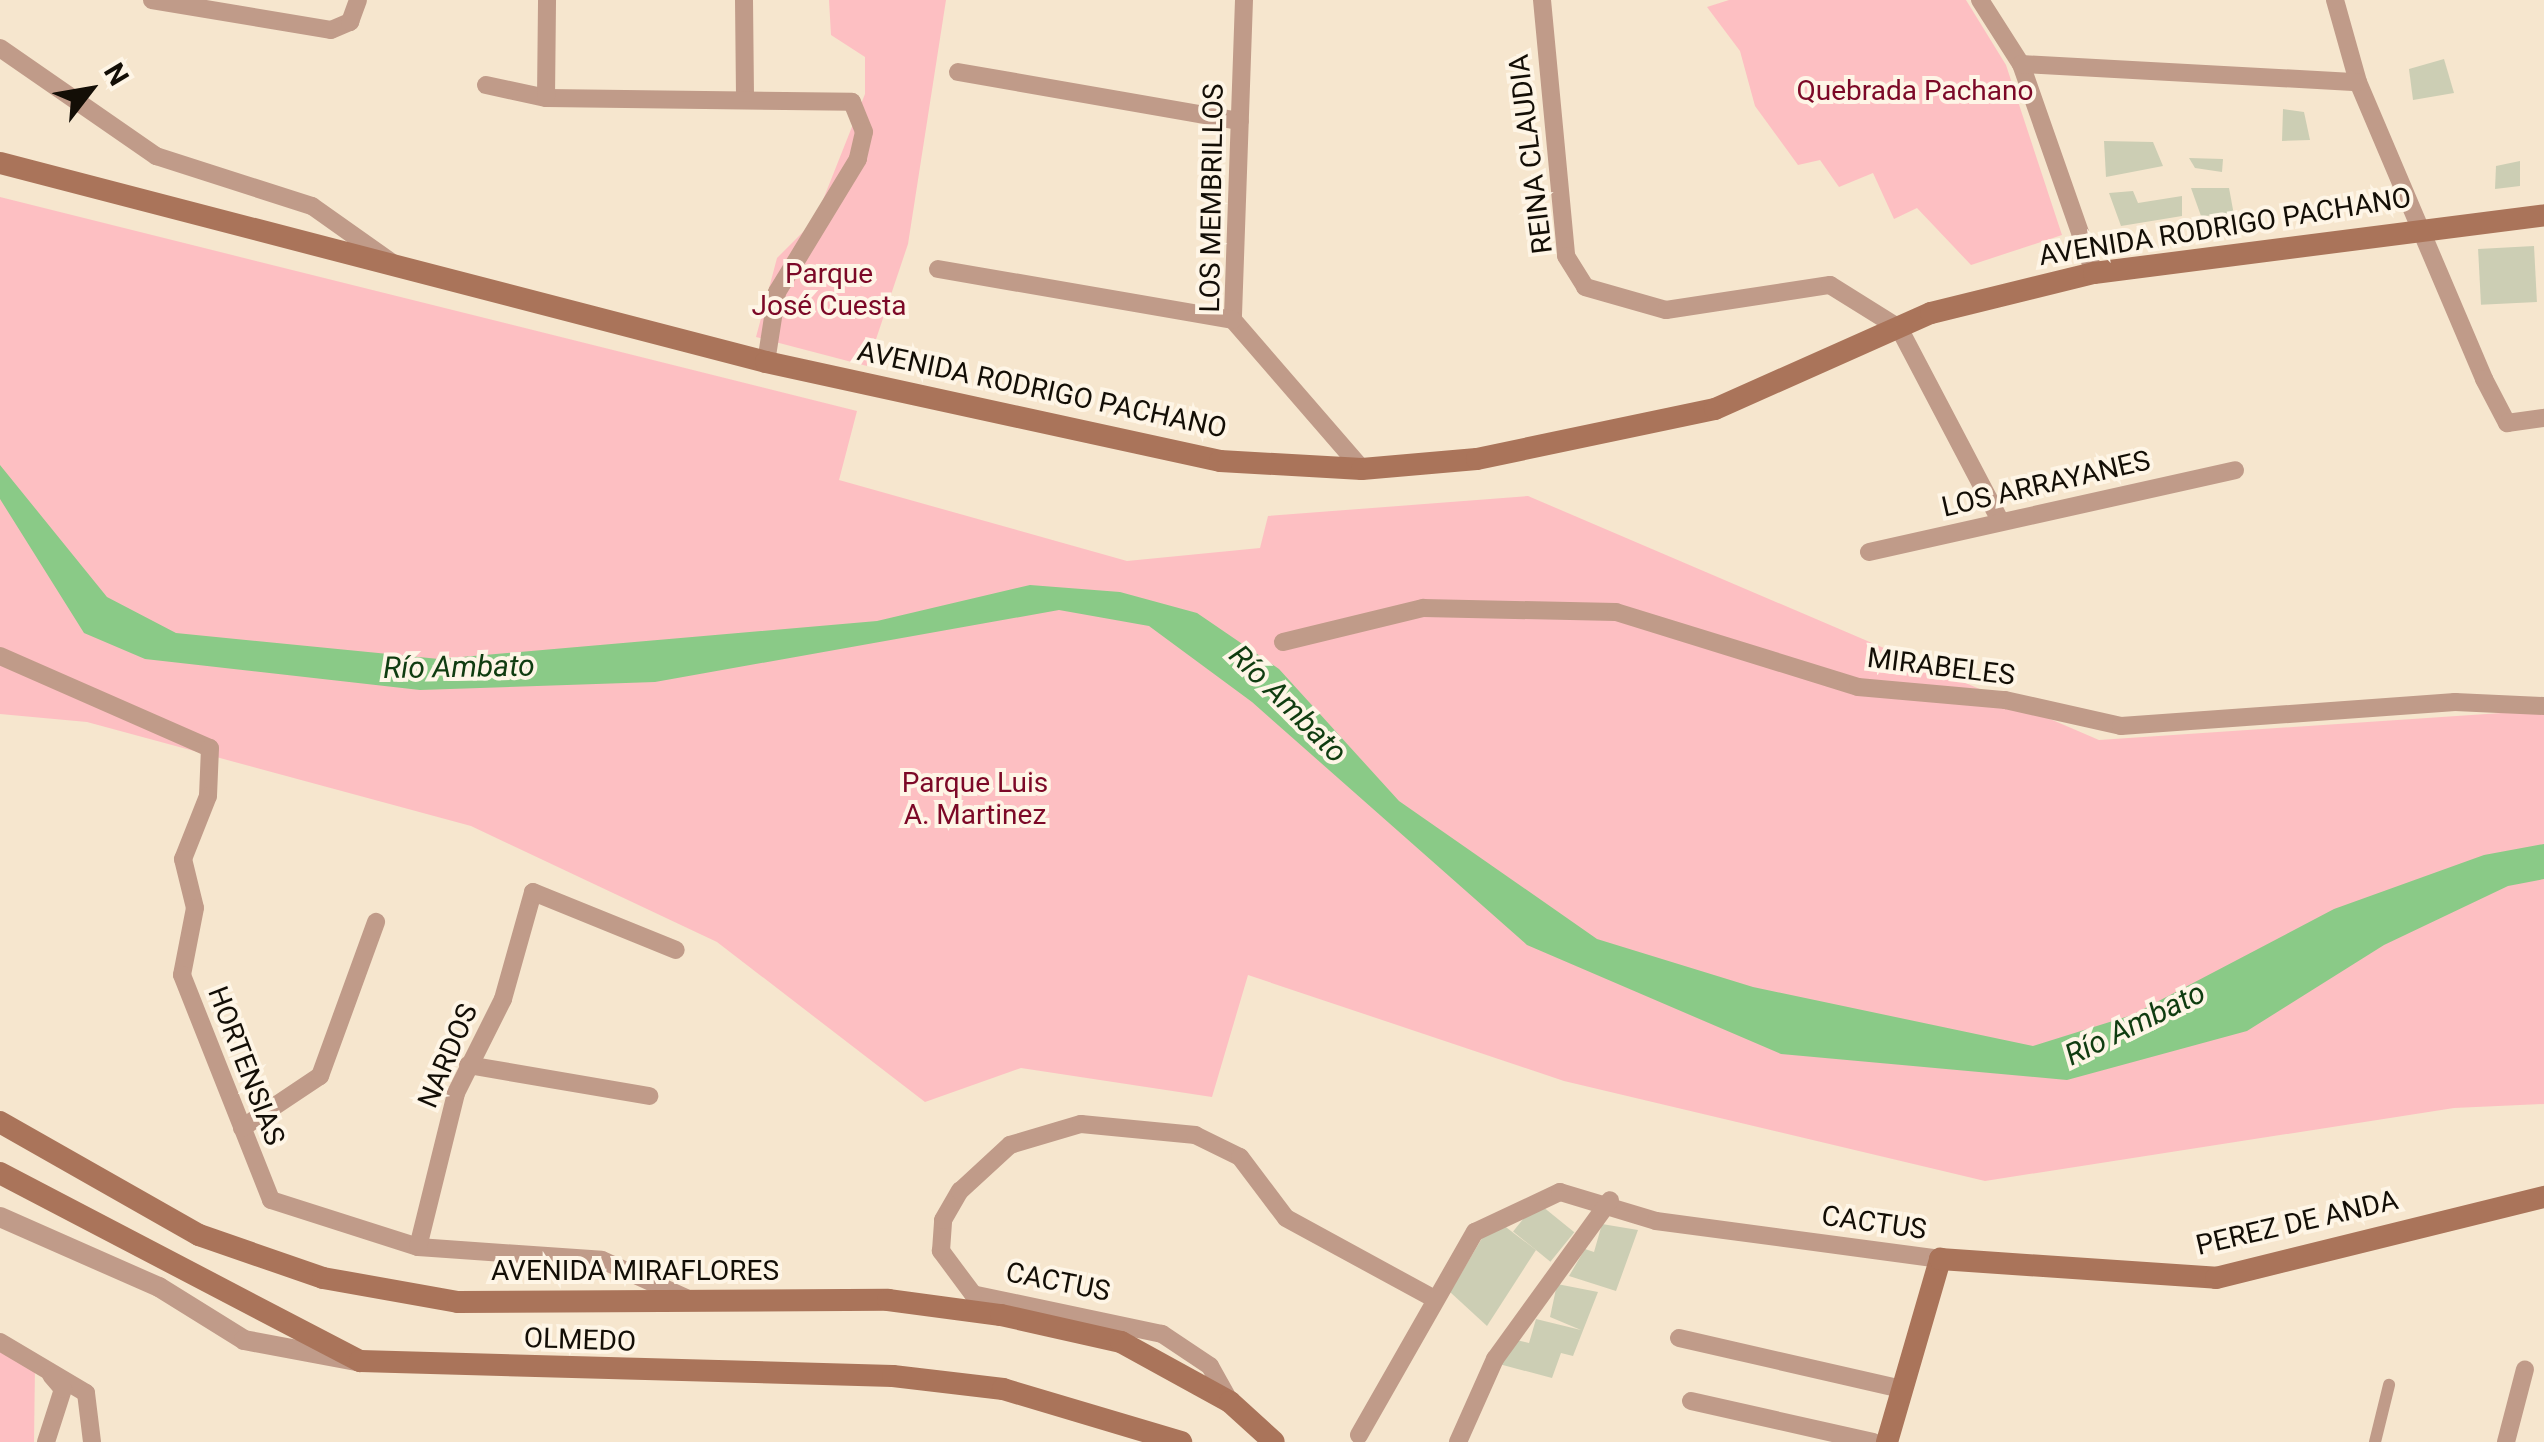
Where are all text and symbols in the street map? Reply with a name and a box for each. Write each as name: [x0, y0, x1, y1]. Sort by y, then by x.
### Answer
north arrow: [40, 40, 140, 140]
street label: REINA CLAUDIA: [1502, 52, 1560, 256]
text: N: [97, 57, 135, 91]
park label: Quebrada Pachano: [1797, 74, 2033, 108]
street label: LOS MEMBRILLOS: [1193, 83, 1231, 313]
street label: AVENIDA RODRIGO PACHANO: [2036, 181, 2414, 273]
park label: Parque José Cuesta: [751, 257, 907, 323]
street label: AVENIDA RODRIGO PACHANO: [854, 334, 1230, 446]
street label: LOS ARRAYANES: [1938, 444, 2154, 524]
water label: Río Ambato: [1222, 638, 1354, 770]
street label: MIRABELES: [1865, 641, 2017, 693]
water label: Río Ambato: [383, 648, 535, 686]
park label: Parque Luis A. Martinez: [902, 766, 1048, 832]
water label: Río Ambato: [2059, 975, 2211, 1073]
street label: HORTENSIAS: [200, 982, 292, 1150]
street label: NARDOS: [411, 999, 485, 1113]
street label: PEREZ DE ANDA: [2193, 1183, 2401, 1263]
street label: CACTUS: [1819, 1199, 1929, 1247]
street label: AVENIDA MIRAFLORES: [491, 1254, 779, 1288]
street label: CACTUS: [1003, 1255, 1113, 1309]
street label: OLMEDO: [523, 1321, 637, 1359]

